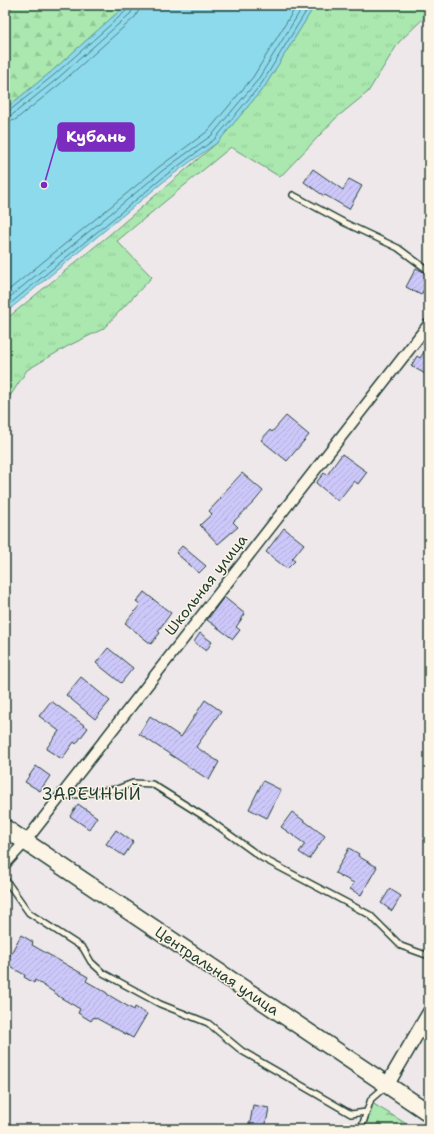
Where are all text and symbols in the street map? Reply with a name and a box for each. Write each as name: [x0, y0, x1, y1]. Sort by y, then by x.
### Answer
callout: Кубань: [58, 123, 134, 151]
text: Кубань: [66, 126, 126, 147]
street label: Школьная улица: [160, 530, 252, 640]
district label: ЗАРЕЧНЫЙ: [42, 783, 142, 805]
street label: Центральная улица: [151, 922, 284, 1020]

